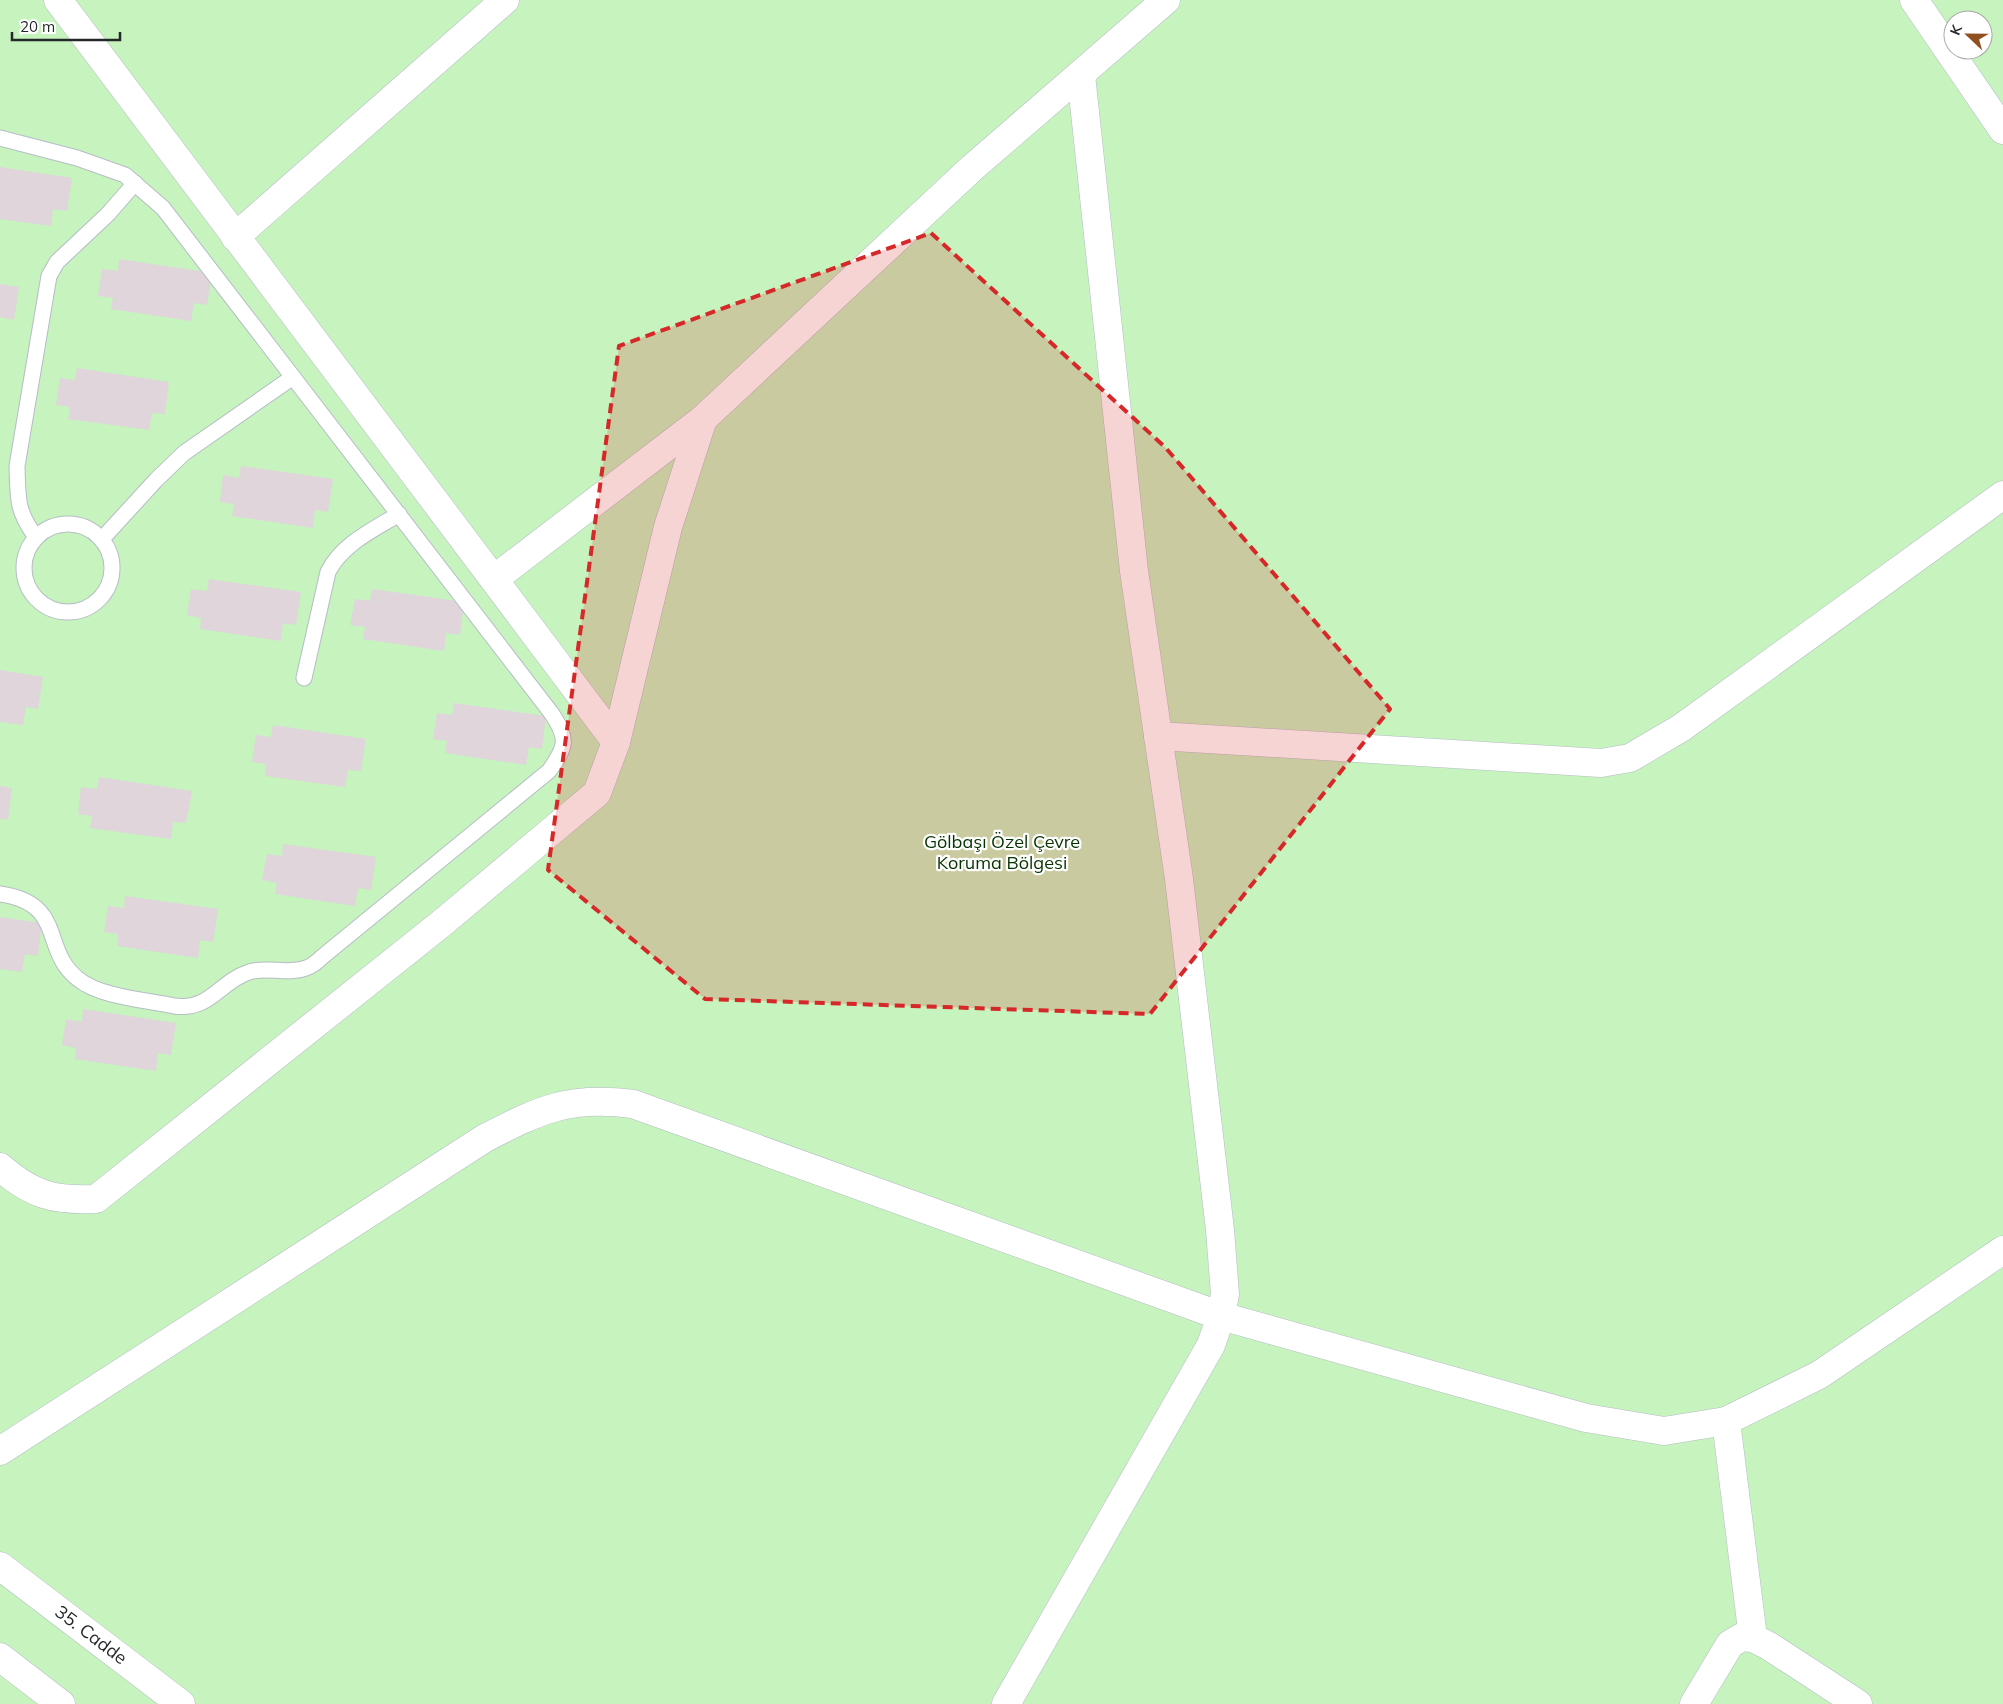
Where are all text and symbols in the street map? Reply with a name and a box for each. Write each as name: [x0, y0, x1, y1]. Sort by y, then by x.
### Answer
scale bar: [12, 10, 120, 42]
north arrow: [1943, 10, 1993, 60]
text: 20 m: [20, 17, 55, 36]
text: K: [1946, 22, 1966, 38]
park label: Gölbaşı Özel Çevre Koruma Bölgesi: [924, 830, 1080, 874]
street label: 35. Cadde: [51, 1600, 132, 1669]

